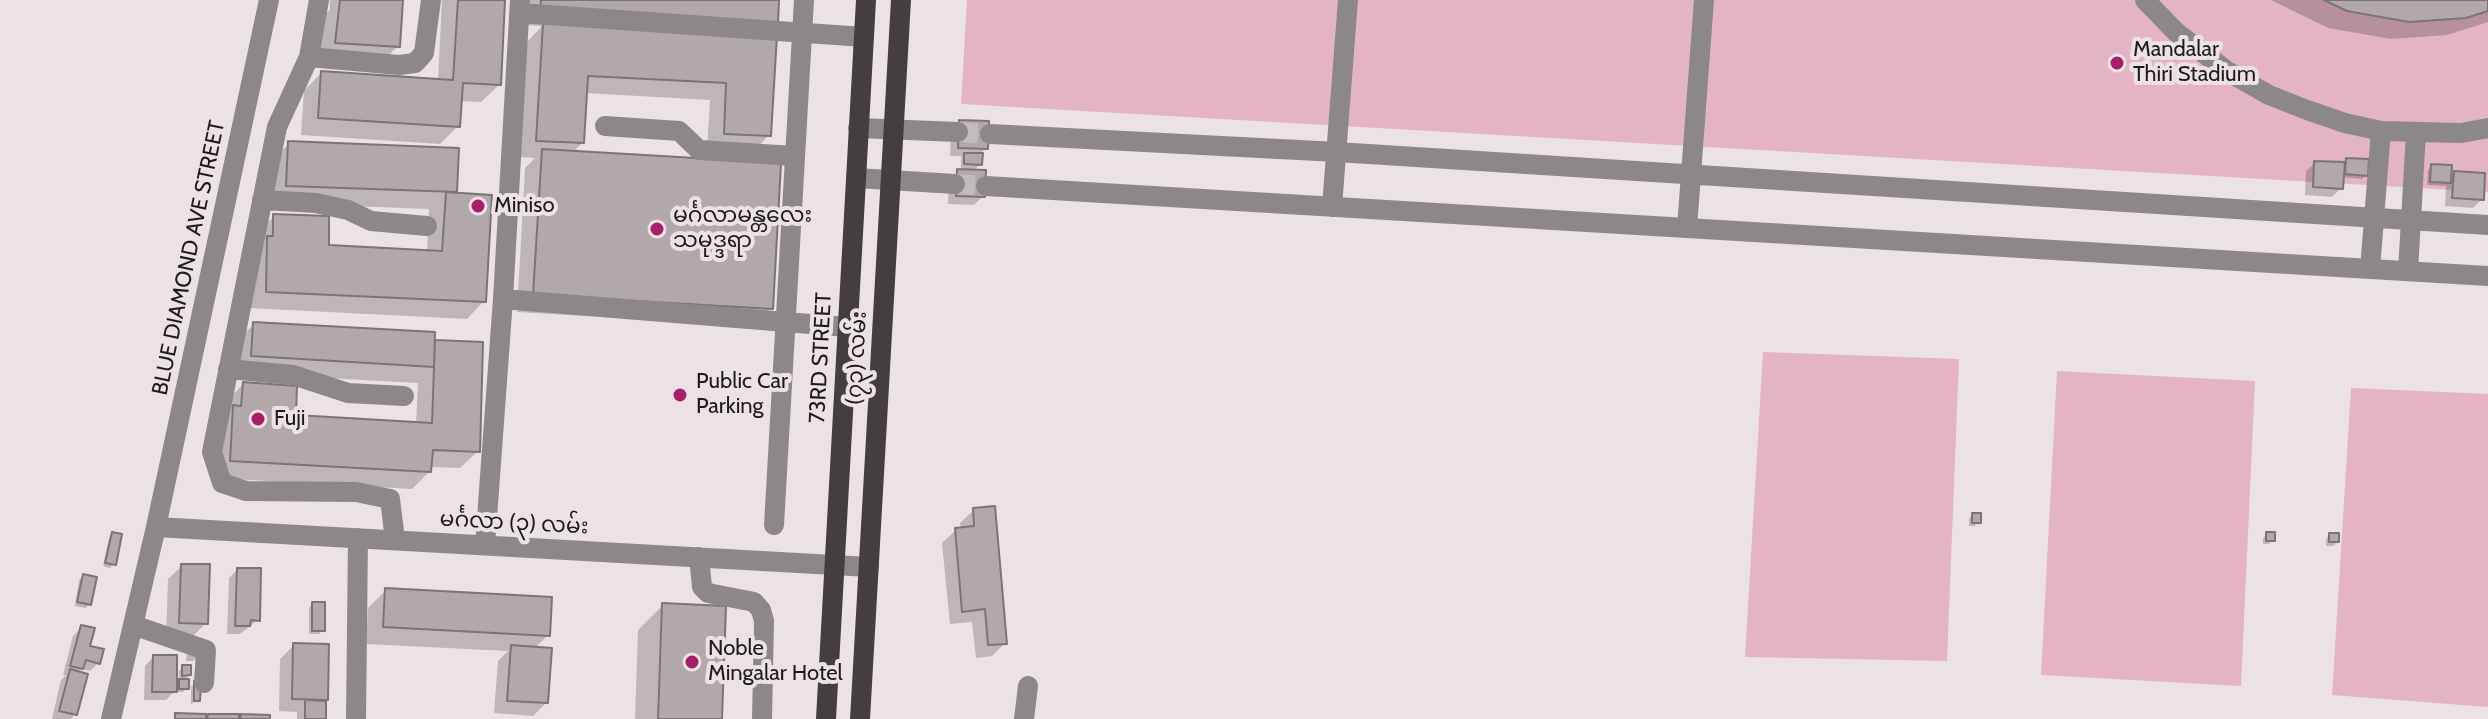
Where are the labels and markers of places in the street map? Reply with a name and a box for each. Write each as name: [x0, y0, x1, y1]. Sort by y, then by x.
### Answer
place label: Mandalar Thiri Stadium: [2133, 37, 2256, 88]
marker: Mandalar Thiri Stadium: [2108, 54, 2126, 72]
place label: Miniso: [494, 193, 554, 219]
marker: Miniso: [469, 197, 487, 215]
place label: မင်္ဂလာမန္တလေး သမုဒ္ဒရာ: [673, 203, 812, 254]
marker: မင်္ဂလာမန္တလေး သမုဒ္ဒရာ: [648, 220, 666, 238]
place label: Public Car Parking: [696, 369, 788, 420]
marker: Public Car Parking: [671, 386, 689, 404]
place label: Fuji: [274, 406, 306, 432]
marker: Fuji: [249, 410, 267, 428]
place label: Noble Mingalar Hotel: [708, 636, 843, 688]
marker: Noble Mingalar Hotel: [683, 653, 701, 671]

